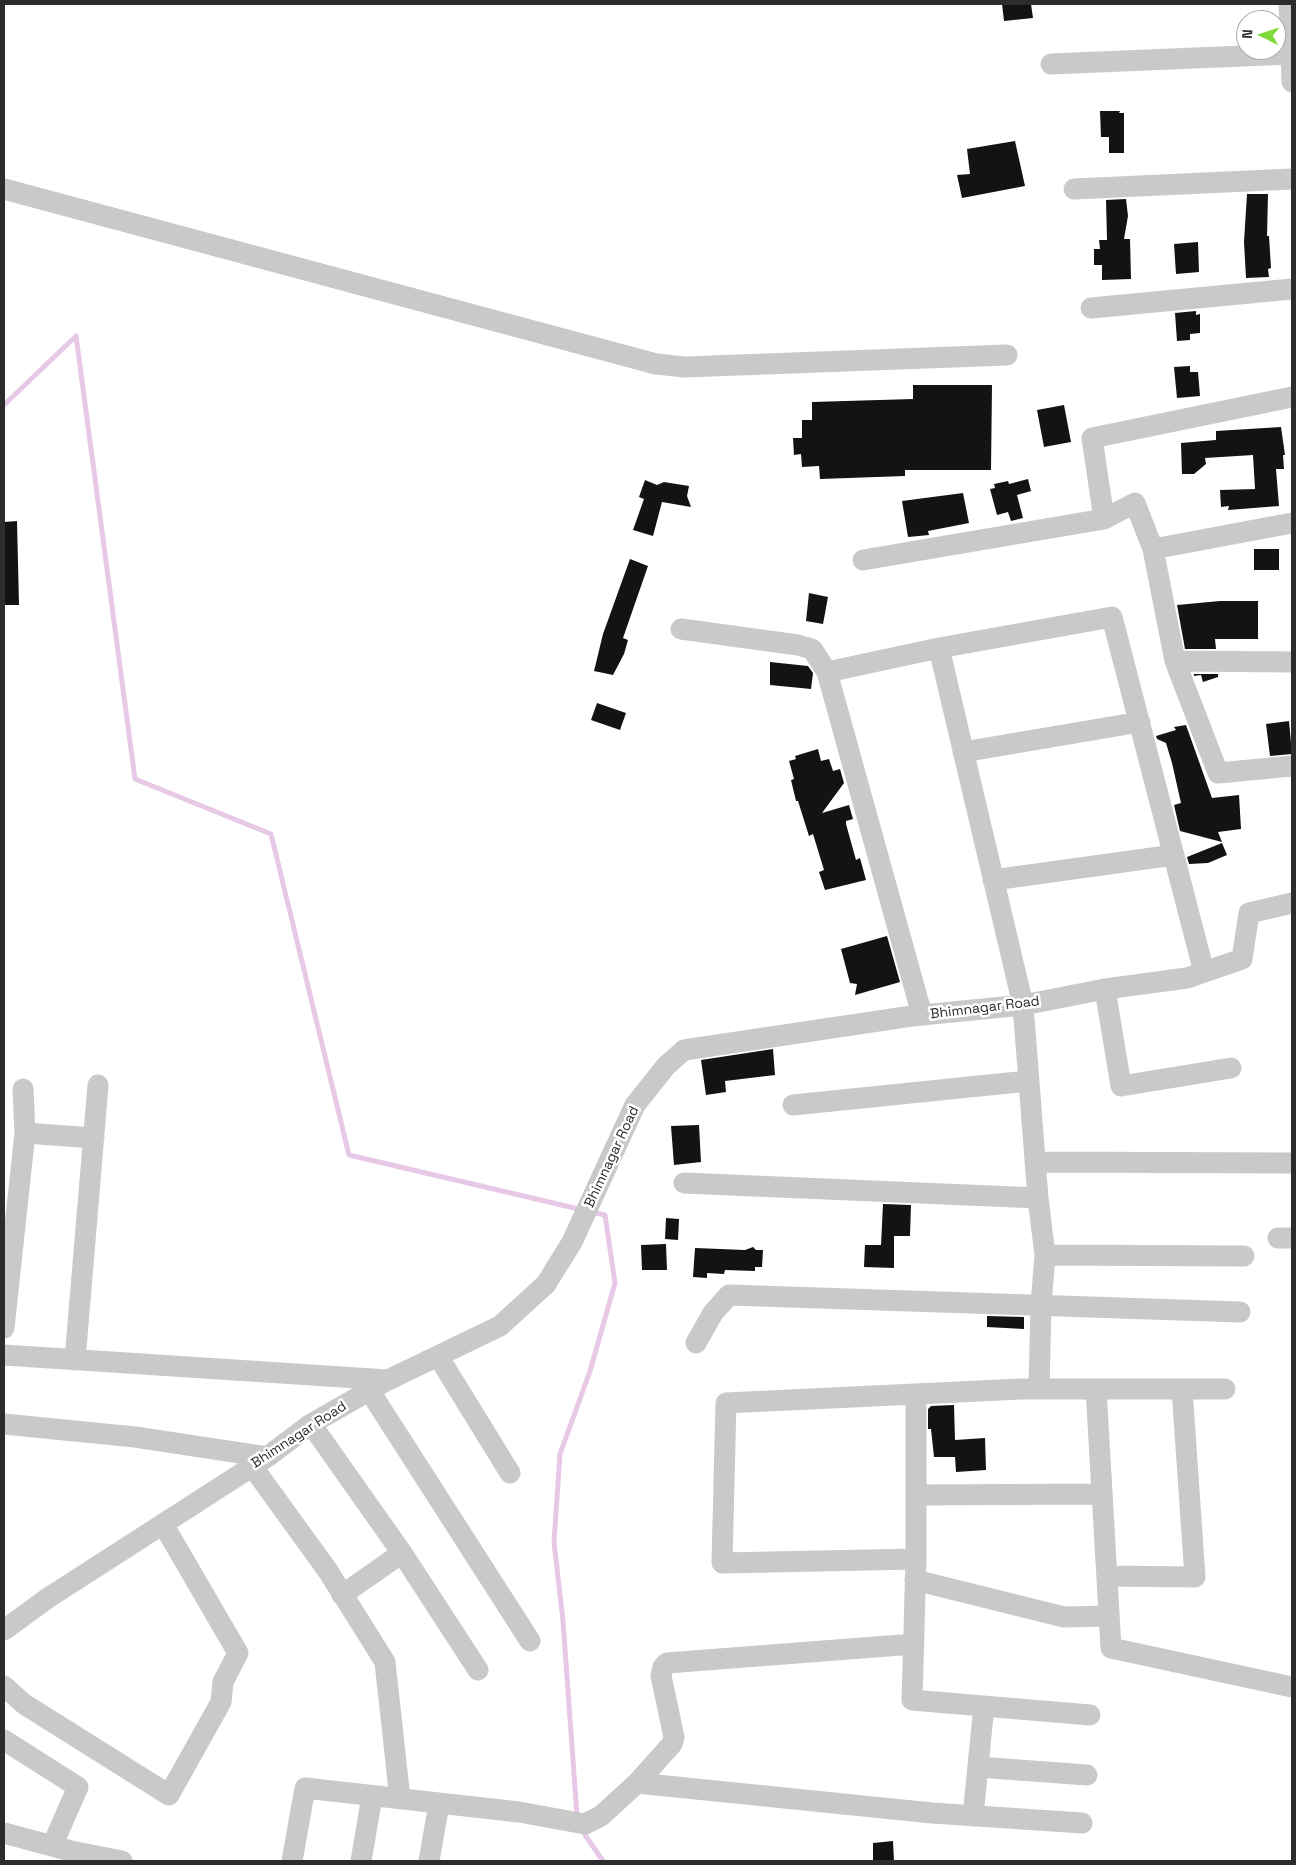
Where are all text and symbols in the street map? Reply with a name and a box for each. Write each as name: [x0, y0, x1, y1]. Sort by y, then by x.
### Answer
north arrow: [1236, 10, 1286, 60]
text: N: [1238, 29, 1256, 39]
street label: Bhimnagar Road: [929, 993, 1041, 1023]
street label: Bhimnagar Road: [581, 1104, 643, 1210]
street label: Bhimnagar Road: [248, 1398, 350, 1472]

